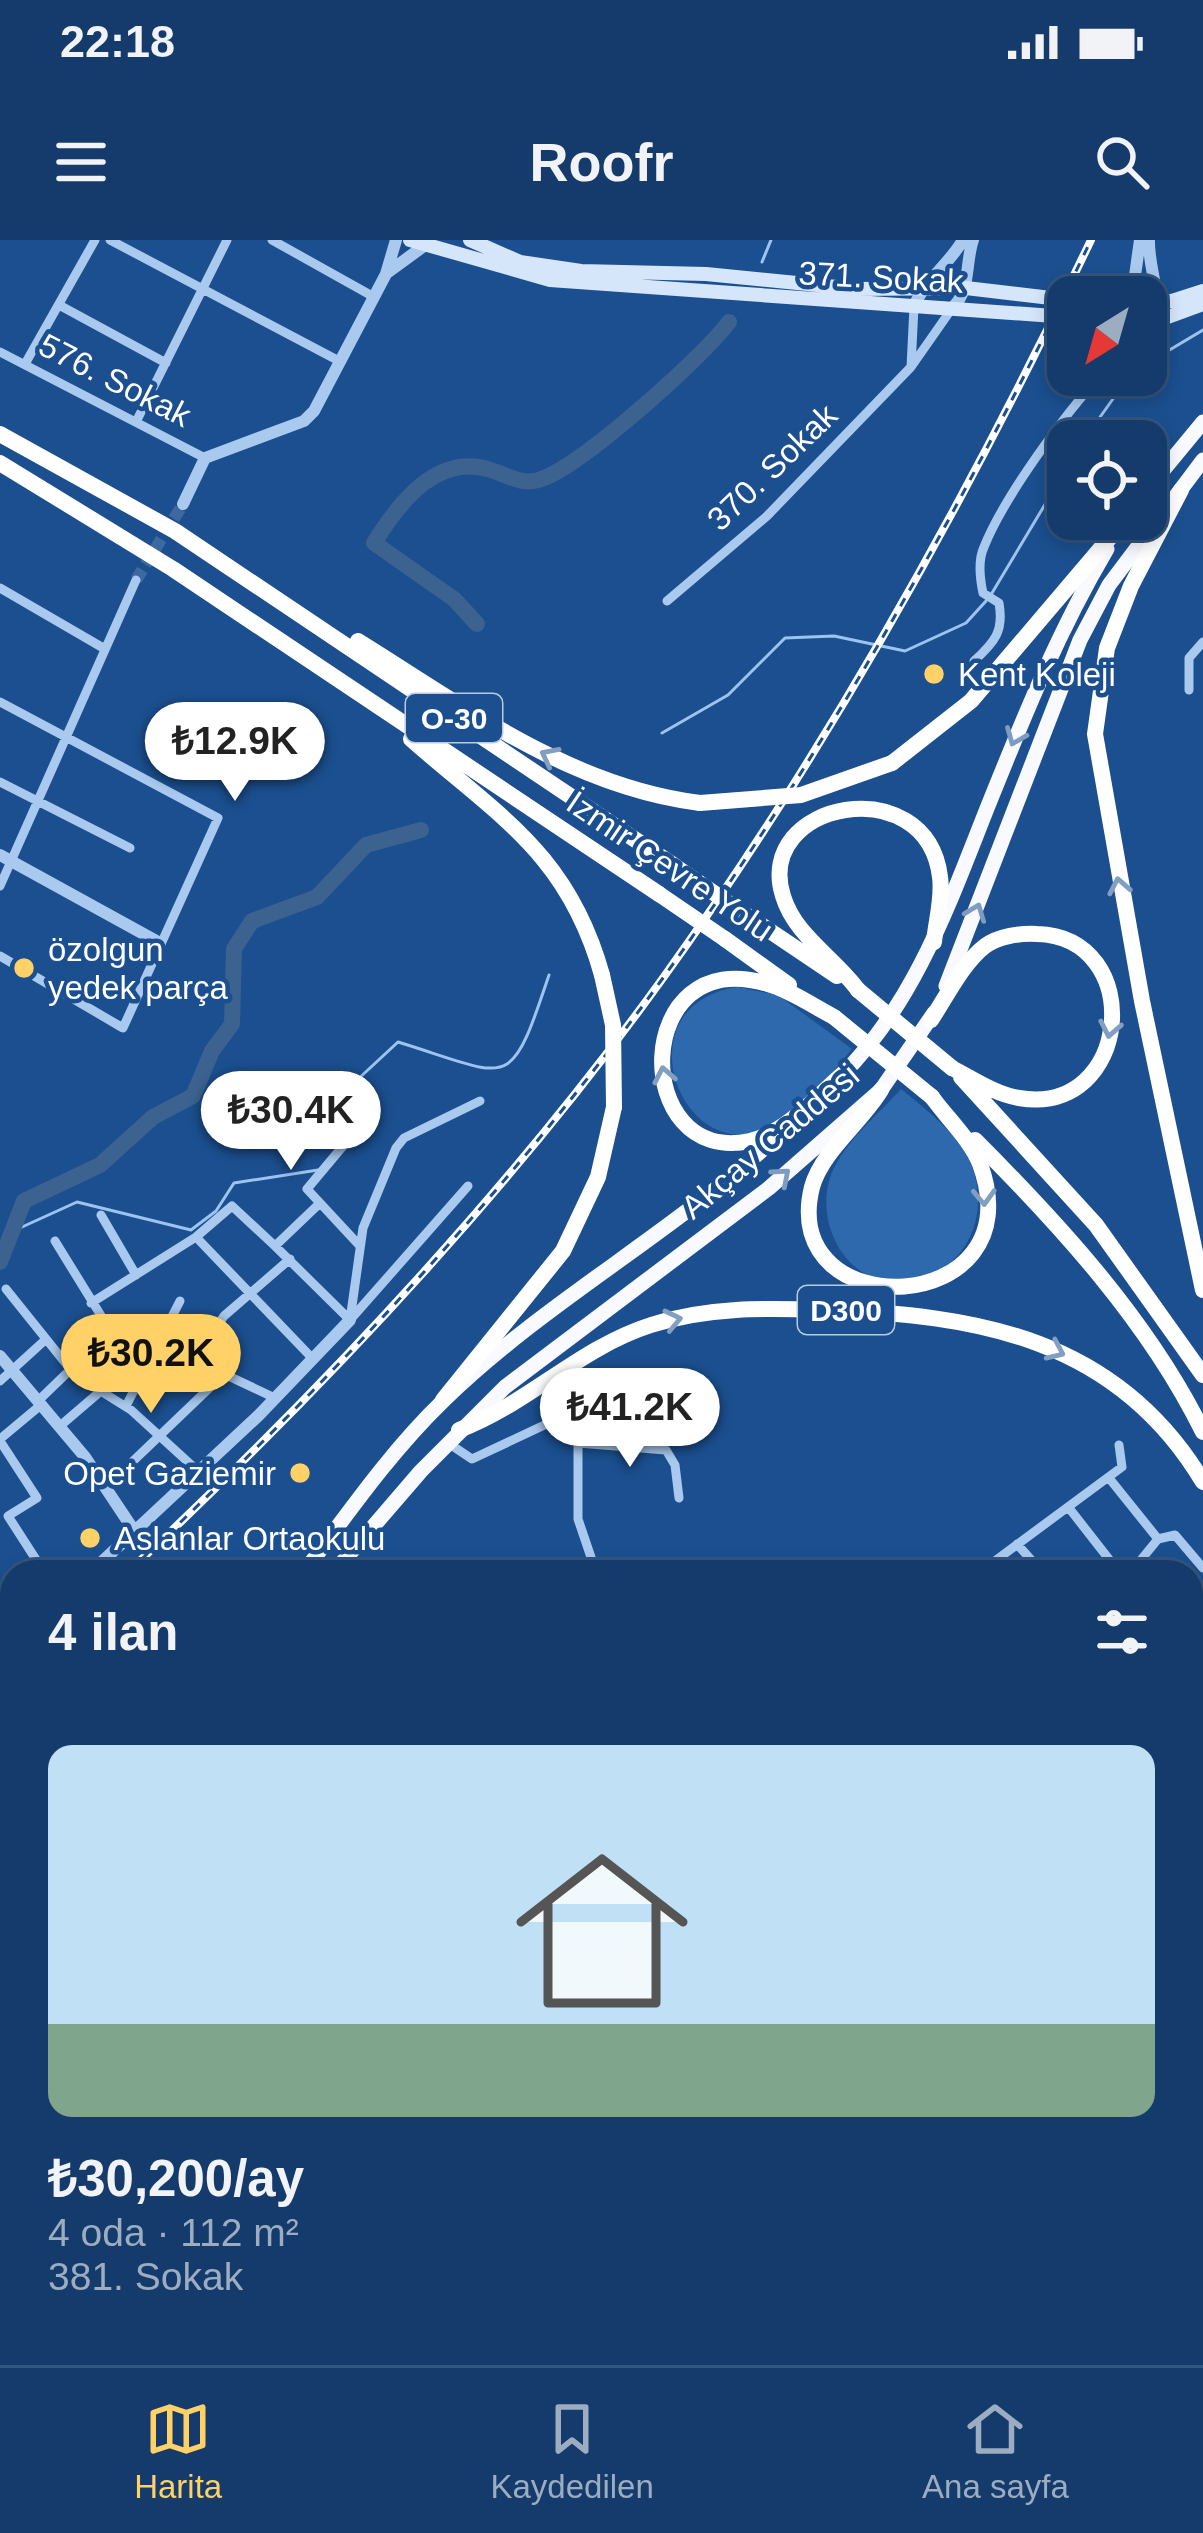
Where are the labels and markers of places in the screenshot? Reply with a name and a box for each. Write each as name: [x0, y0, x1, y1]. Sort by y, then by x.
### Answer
place label: Kent Koleji: [958, 656, 1116, 693]
marker: Kent Koleji: [921, 661, 947, 687]
pin: ₺12.9K: [137, 702, 333, 804]
place label: özolgun yedek parça: [48, 931, 228, 1006]
marker: özolgun yedek parça: [11, 955, 37, 981]
pin: ₺30.4K: [193, 1071, 389, 1173]
pin: ₺30.2K: [53, 1314, 249, 1416]
pin: ₺41.2K: [532, 1368, 728, 1470]
place label: Opet Gaziemir: [63, 1455, 276, 1492]
marker: Opet Gaziemir: [287, 1460, 313, 1486]
place label: Aslanlar Ortaokulu: [114, 1520, 385, 1557]
marker: Aslanlar Ortaokulu: [77, 1525, 103, 1551]

